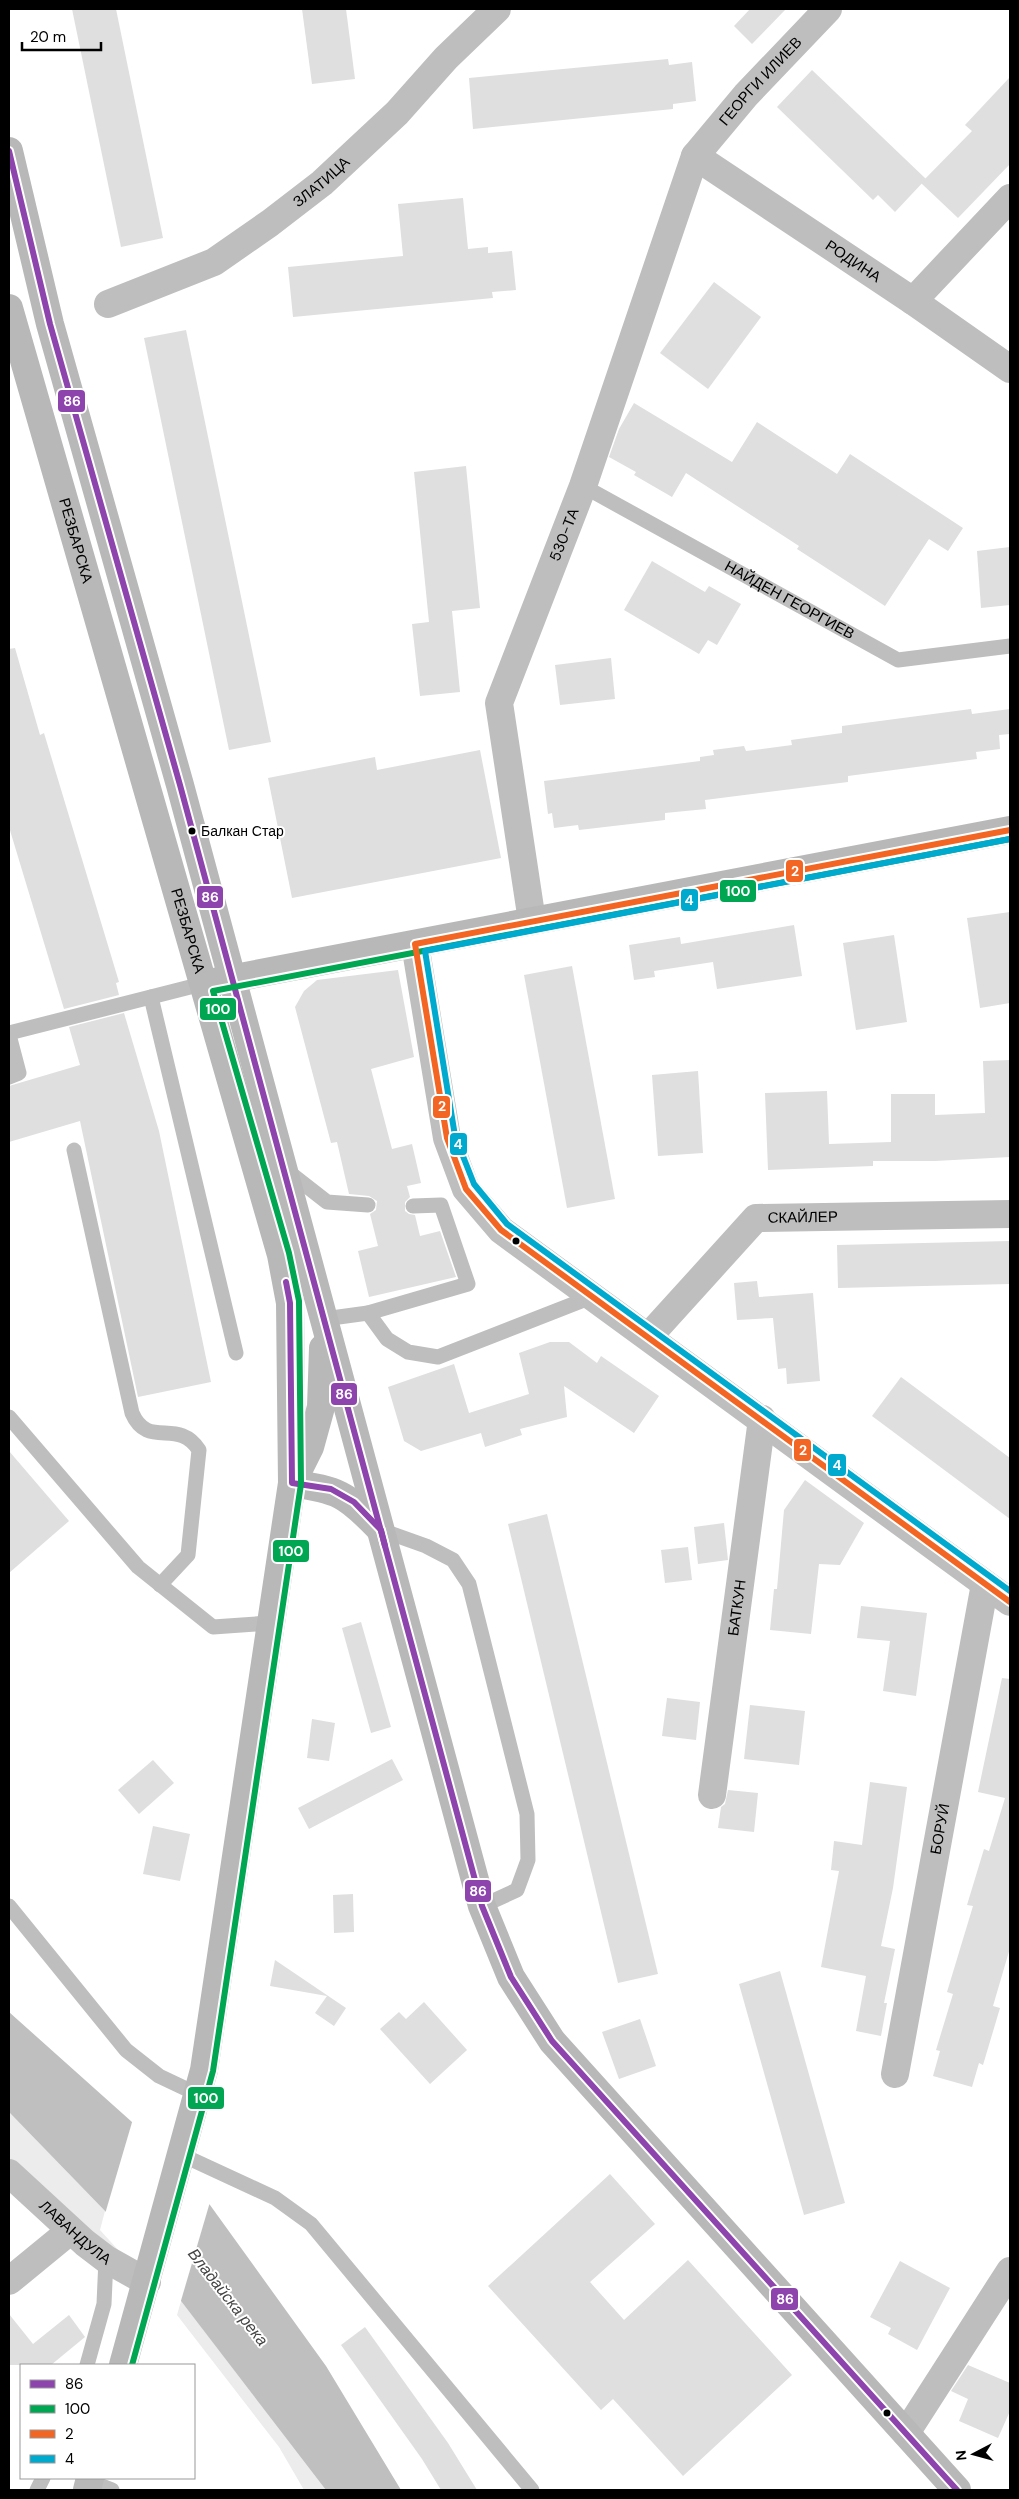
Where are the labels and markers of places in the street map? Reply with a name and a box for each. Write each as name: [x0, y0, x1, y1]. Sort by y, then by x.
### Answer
place label: Балкан Стар: [201, 822, 284, 840]
marker: Балкан Стар: [187, 826, 197, 836]
unlabelled marker: [511, 1236, 521, 1246]
unlabelled marker: [882, 2408, 892, 2418]

